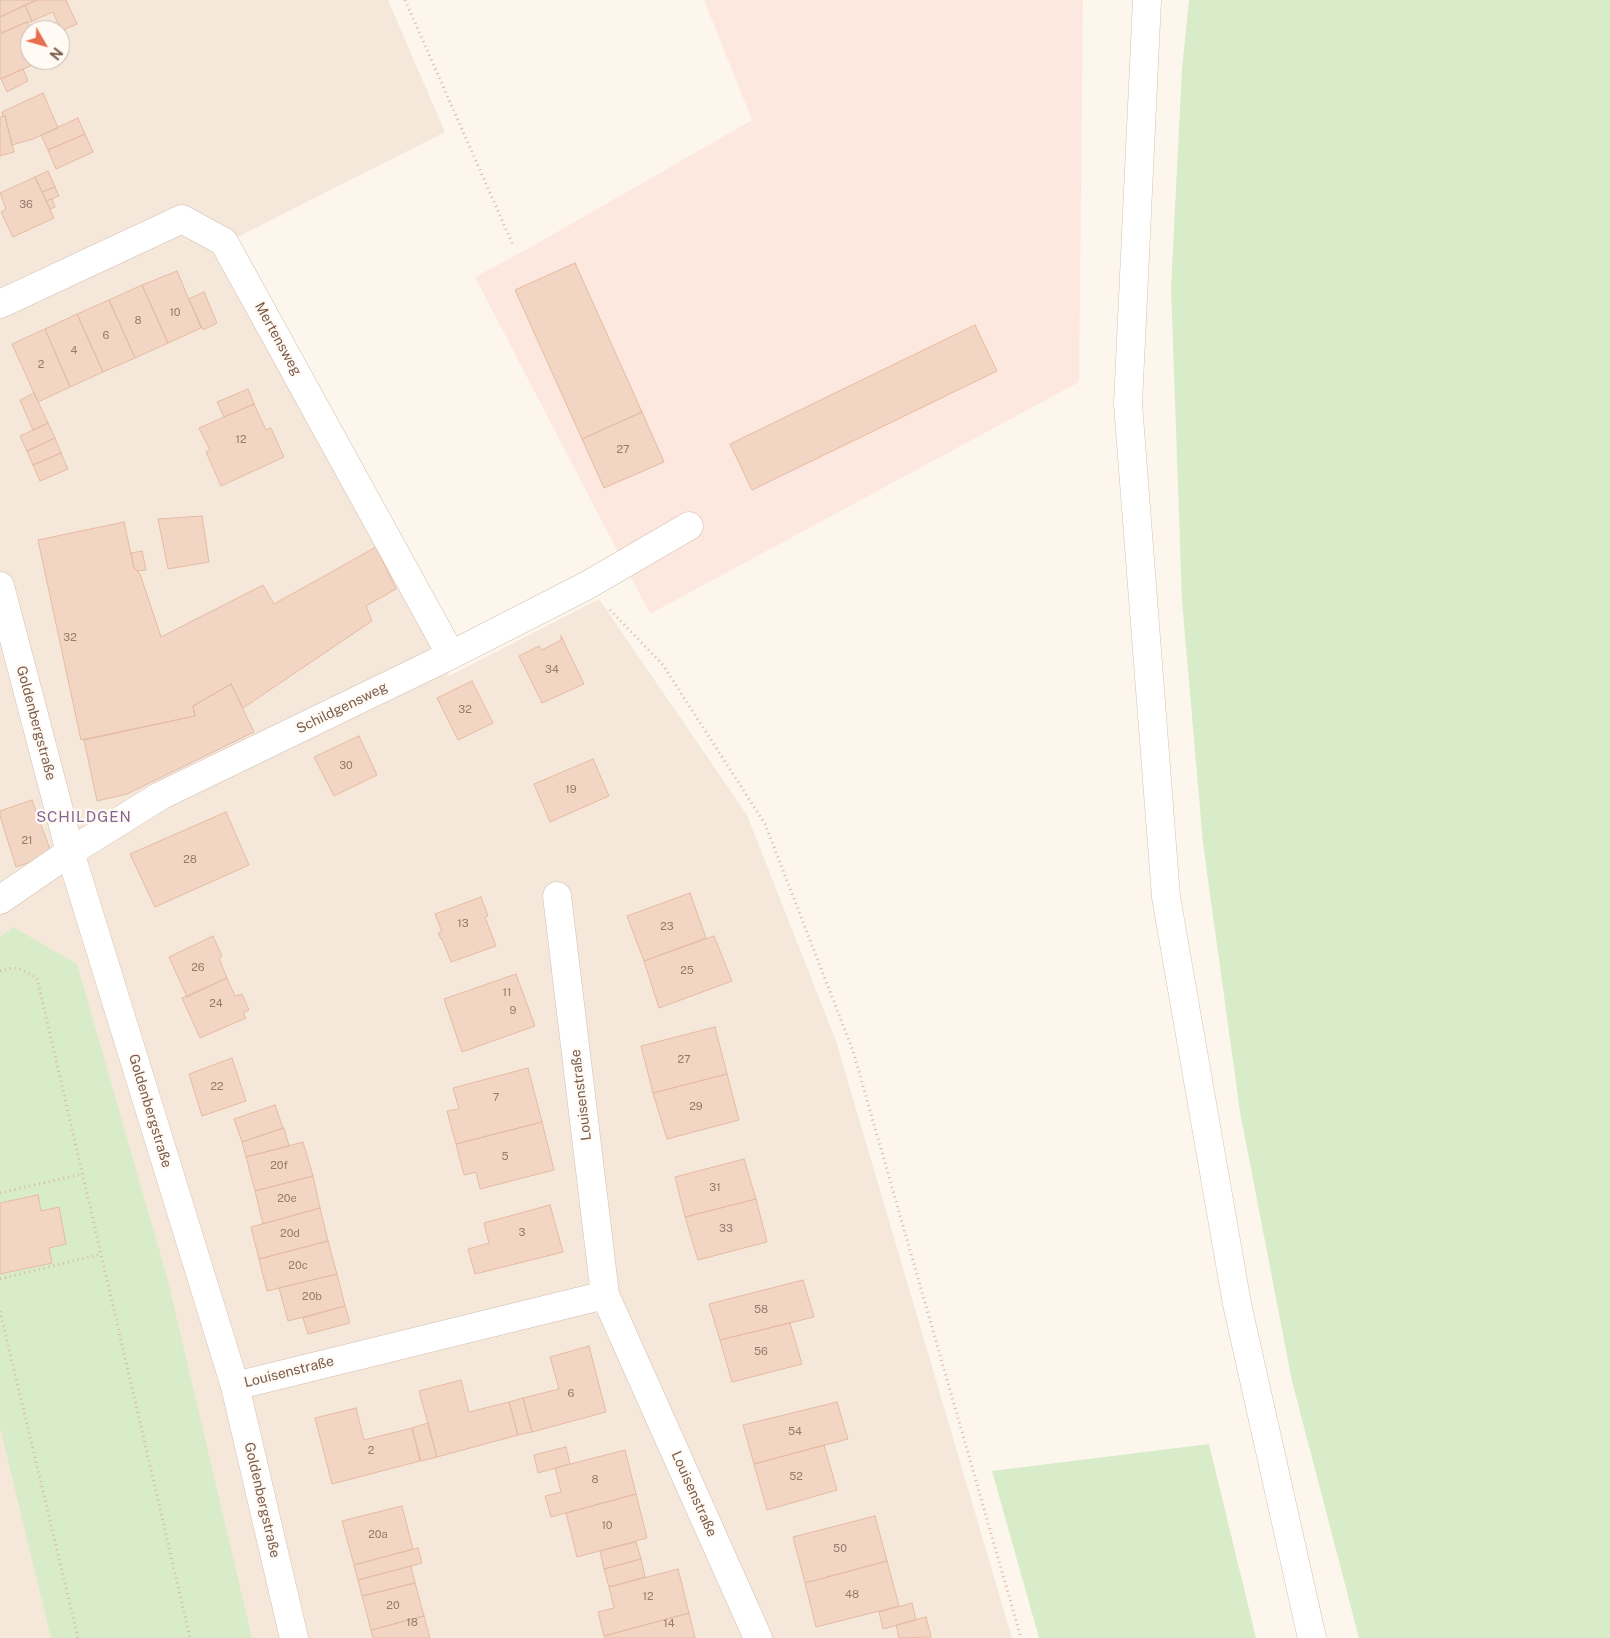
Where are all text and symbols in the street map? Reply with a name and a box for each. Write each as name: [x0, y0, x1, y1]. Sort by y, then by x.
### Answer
north arrow: [20, 20, 70, 70]
text: N: [46, 44, 66, 63]
house number: 36: [19, 198, 33, 212]
street label: Mertensweg: [251, 299, 305, 379]
house number: 10: [169, 306, 181, 320]
house number: 8: [134, 314, 142, 328]
house number: 6: [103, 329, 109, 343]
house number: 4: [71, 344, 77, 358]
house number: 2: [38, 358, 44, 372]
house number: 12: [235, 433, 247, 447]
house number: 27: [616, 443, 630, 457]
house number: 32: [63, 631, 77, 645]
house number: 34: [545, 663, 559, 677]
street label: Goldenbergstraße: [13, 664, 59, 782]
street label: Schildgensweg: [294, 679, 390, 737]
house number: 32: [458, 703, 472, 717]
house number: 30: [339, 759, 353, 773]
house number: 19: [565, 783, 577, 797]
district label: SCHILDGEN: [35, 808, 133, 826]
house number: 21: [21, 834, 33, 848]
house number: 28: [183, 853, 197, 867]
house number: 13: [457, 917, 469, 931]
house number: 23: [660, 920, 674, 934]
house number: 26: [191, 961, 205, 975]
house number: 25: [680, 964, 694, 978]
house number: 11: [503, 986, 511, 1000]
house number: 24: [209, 997, 223, 1011]
house number: 9: [510, 1004, 516, 1018]
street label: Louisenstraße: [567, 1048, 595, 1142]
street label: Goldenbergstraße: [125, 1052, 175, 1170]
house number: 27: [677, 1053, 691, 1067]
house number: 22: [210, 1080, 224, 1094]
house number: 7: [493, 1091, 499, 1105]
house number: 29: [689, 1100, 703, 1114]
house number: 5: [501, 1150, 509, 1164]
house number: 20f: [270, 1159, 288, 1173]
house number: 31: [709, 1181, 721, 1195]
house number: 20e: [277, 1192, 297, 1206]
house number: 33: [719, 1222, 733, 1236]
house number: 3: [519, 1226, 525, 1240]
house number: 20d: [280, 1227, 300, 1241]
house number: 20c: [288, 1259, 308, 1273]
house number: 20b: [302, 1290, 322, 1304]
house number: 58: [754, 1303, 768, 1317]
house number: 56: [754, 1345, 768, 1359]
street label: Louisenstraße: [242, 1353, 336, 1391]
house number: 6: [568, 1387, 574, 1401]
house number: 54: [788, 1425, 802, 1439]
street label: Goldenbergstraße: [241, 1441, 283, 1559]
house number: 2: [368, 1444, 374, 1458]
street label: Louisenstraße: [668, 1449, 720, 1539]
house number: 52: [789, 1470, 803, 1484]
house number: 8: [591, 1473, 599, 1487]
house number: 10: [601, 1519, 613, 1533]
house number: 20a: [368, 1528, 388, 1542]
house number: 50: [833, 1542, 847, 1556]
house number: 48: [845, 1588, 859, 1602]
house number: 12: [642, 1590, 654, 1604]
house number: 20: [386, 1599, 400, 1613]
house number: 18: [406, 1616, 418, 1630]
house number: 14: [663, 1617, 675, 1631]

